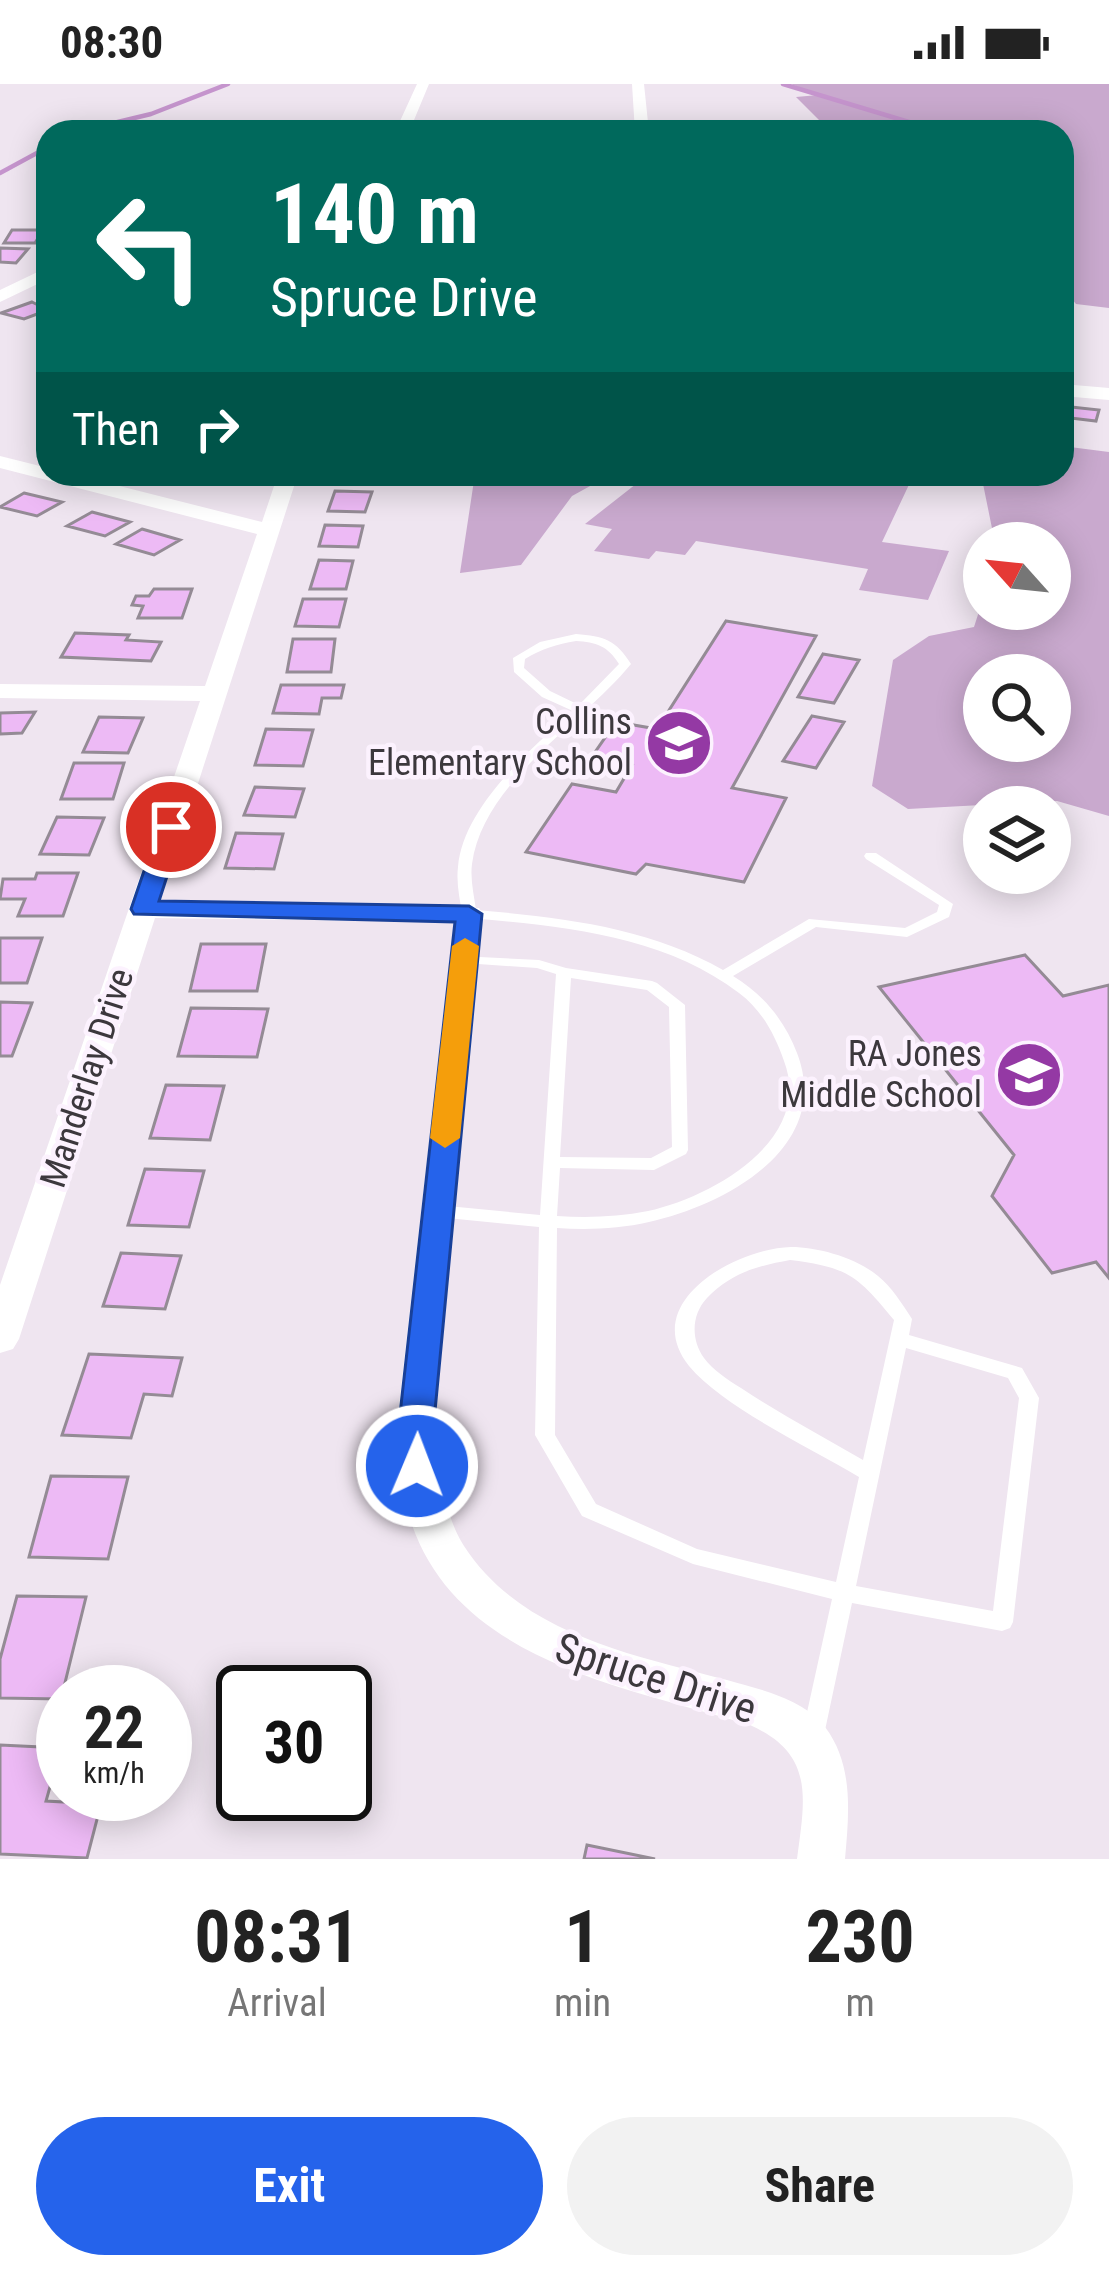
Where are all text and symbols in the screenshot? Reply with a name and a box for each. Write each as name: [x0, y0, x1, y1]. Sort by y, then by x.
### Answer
text: 08:30: [60, 16, 163, 69]
text: 140 m: [270, 165, 479, 264]
icon: left: [72, 168, 228, 324]
text: Spruce Drive: [270, 266, 538, 329]
icon: right: [184, 396, 250, 462]
text: Then: [72, 403, 160, 456]
north arrow: [963, 522, 1071, 630]
map controls: [963, 522, 1071, 894]
button: search: [963, 654, 1071, 762]
place label: Collins Elementary School: [368, 701, 632, 784]
school or university icon: Collins Elementary School: [644, 708, 714, 778]
pin: [120, 776, 222, 878]
button: layers: [963, 786, 1071, 894]
icon: arrive: [138, 794, 204, 860]
street label: Manderlay Drive: [32, 963, 142, 1193]
place label: RA Jones Middle School: [780, 1033, 982, 1116]
school or university icon: RA Jones Middle School: [994, 1040, 1064, 1110]
position arrow: [354, 1403, 480, 1529]
street label: Spruce Drive: [549, 1623, 763, 1733]
speed limit sign: 30: [216, 1665, 372, 1821]
text: 22: [84, 1692, 144, 1763]
text: km/h: [83, 1755, 145, 1790]
text: 08:31: [194, 1895, 360, 1980]
text: 1: [564, 1895, 601, 1980]
text: 230: [805, 1895, 915, 1980]
text: Arrival: [227, 1980, 327, 2026]
text: min: [554, 1980, 611, 2026]
text: m: [845, 1980, 875, 2026]
button: Exit: [36, 2117, 543, 2255]
button: Share: [567, 2117, 1073, 2255]

